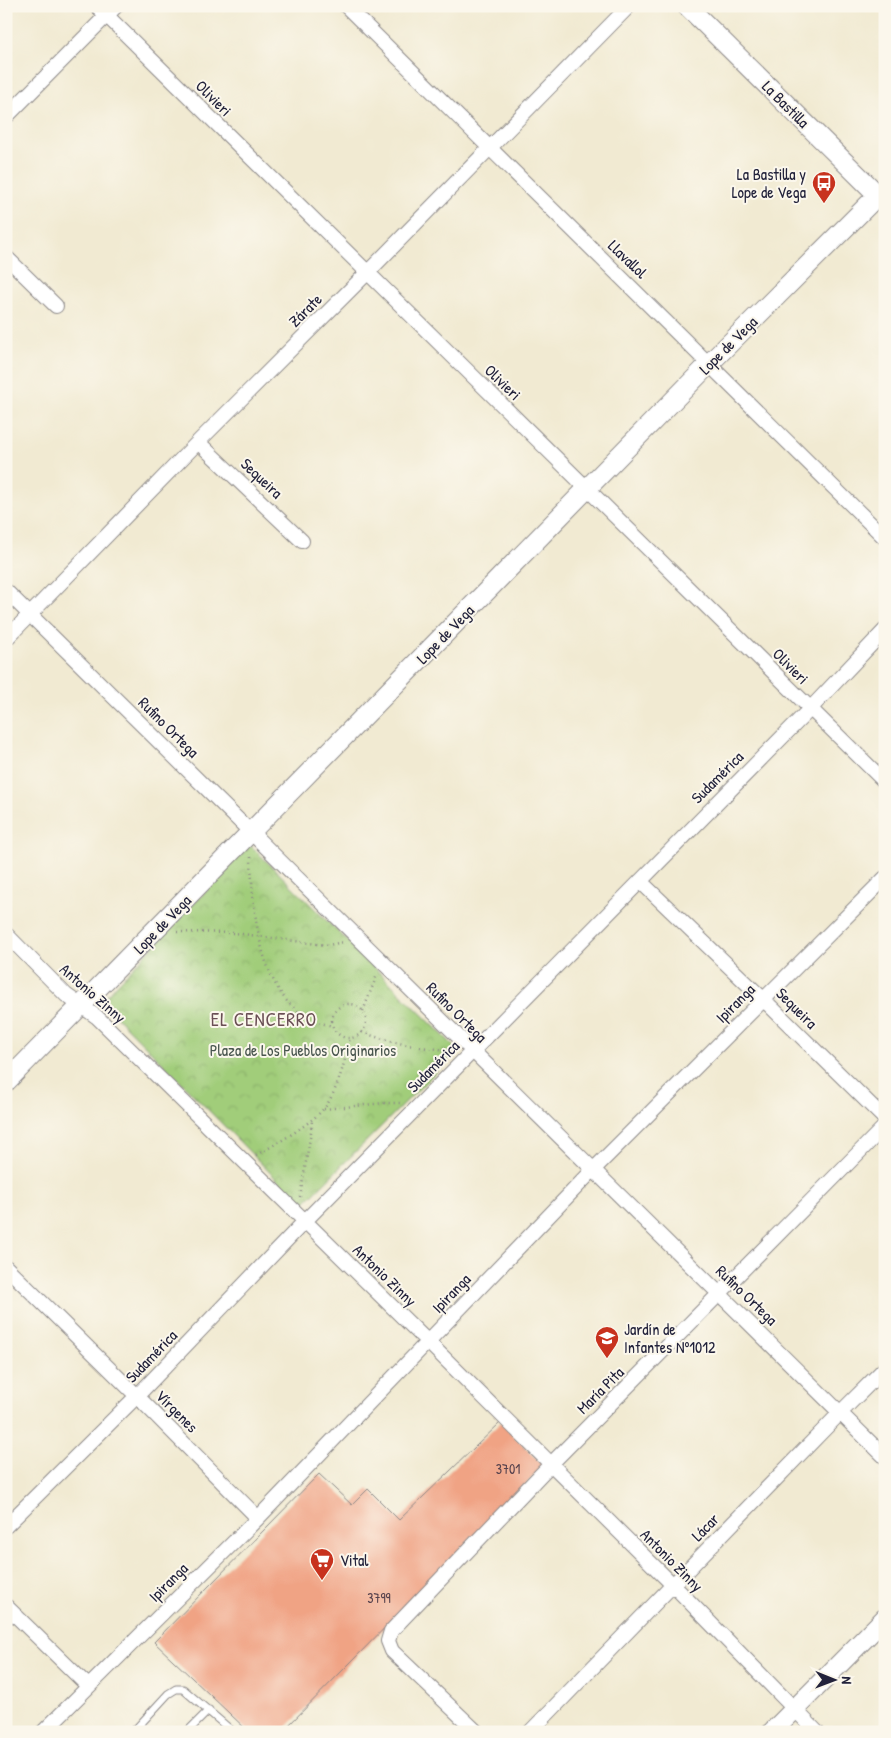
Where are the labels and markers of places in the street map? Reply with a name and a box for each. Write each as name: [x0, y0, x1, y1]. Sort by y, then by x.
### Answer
place label: La Bastilla y Lope de Vega: [732, 163, 806, 203]
bus stop icon: La Bastilla y Lope de Vega: [811, 170, 837, 204]
place label: Jardín de Infantes Nº1012: [624, 1318, 716, 1358]
school or university icon: Jardín de Infantes Nº1012: [594, 1325, 620, 1359]
supermarket icon: Vital: [309, 1547, 335, 1581]
place label: Vital: [340, 1549, 369, 1571]

